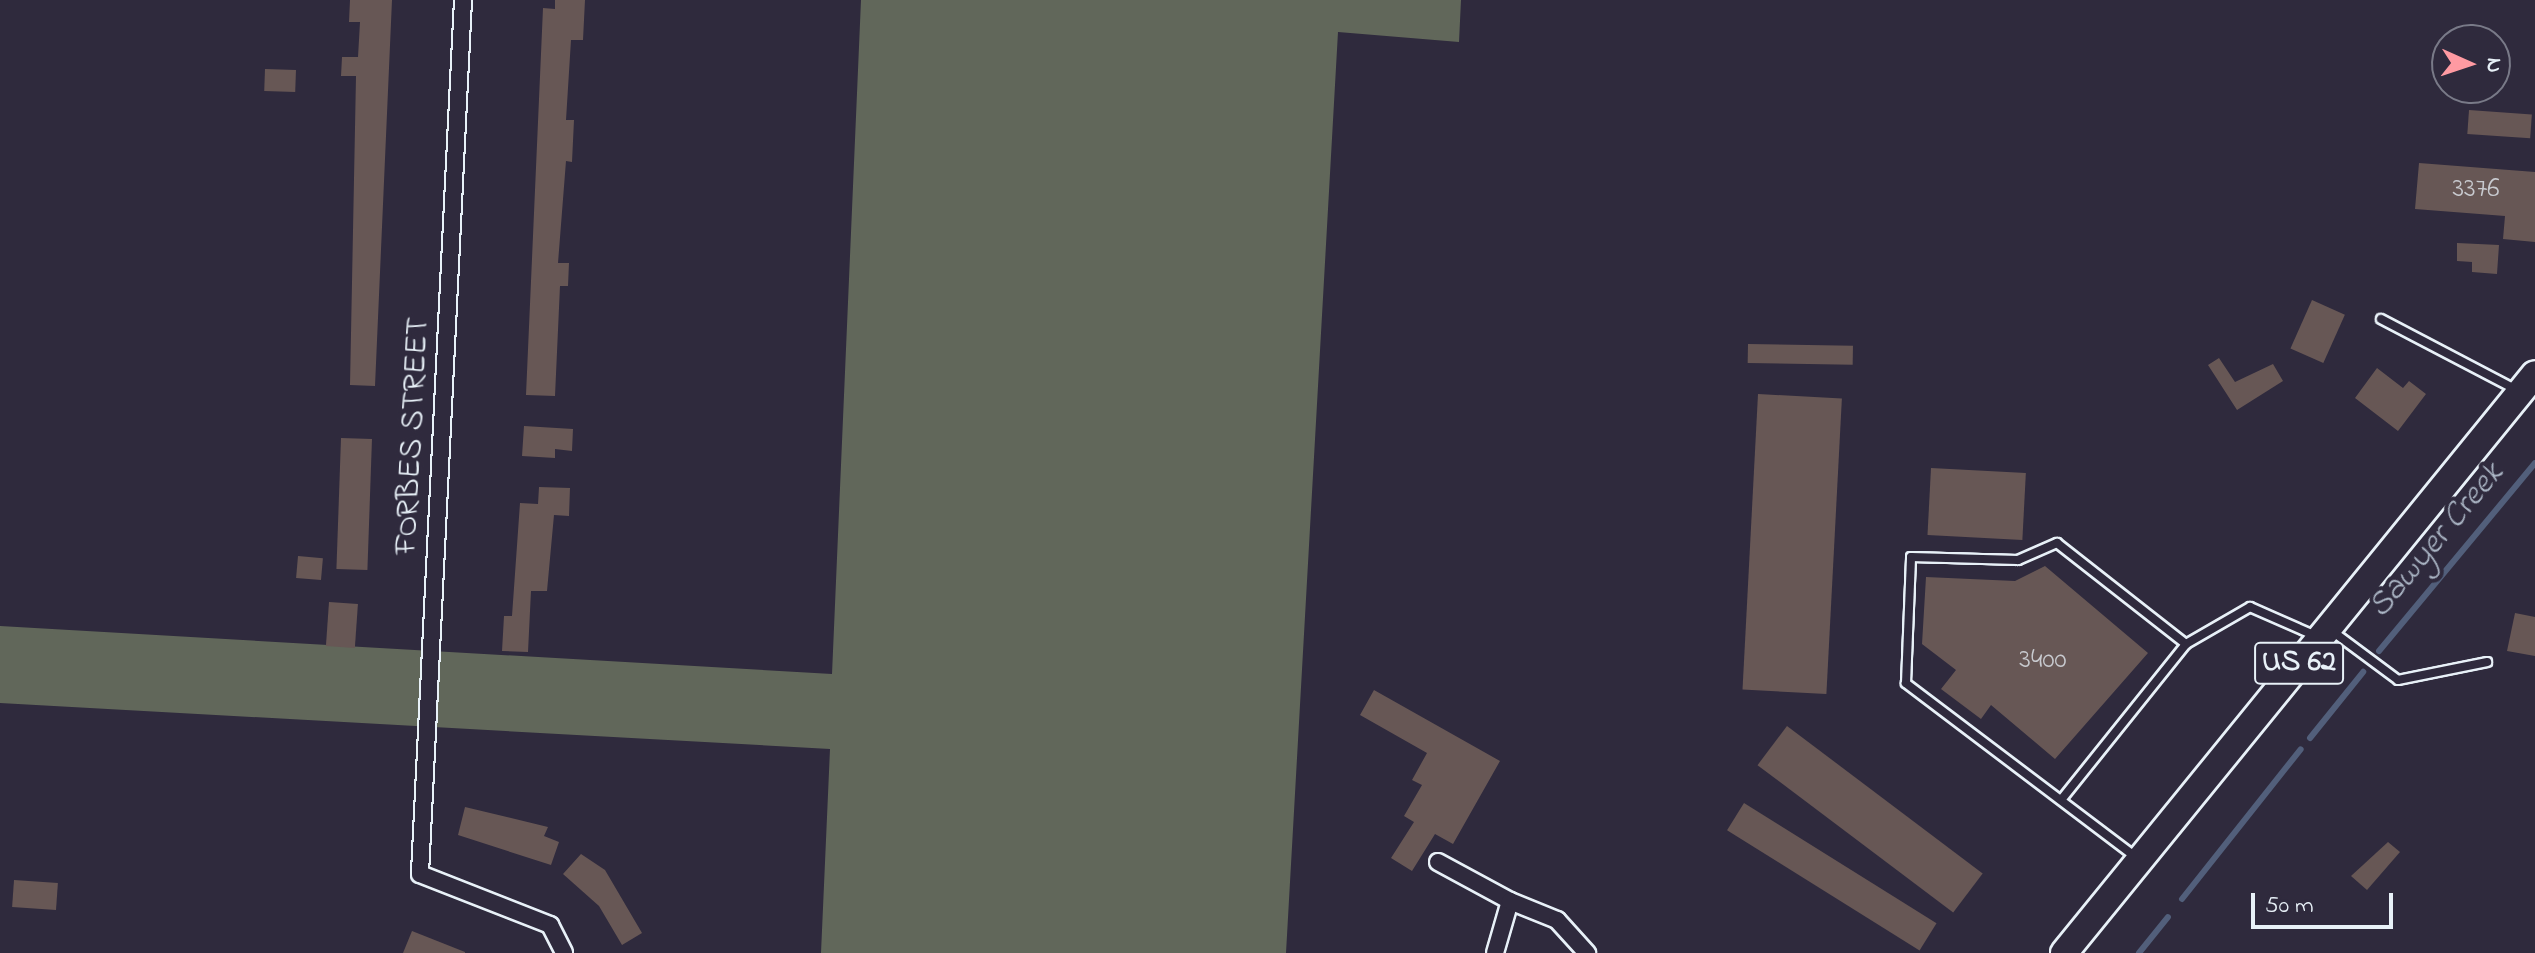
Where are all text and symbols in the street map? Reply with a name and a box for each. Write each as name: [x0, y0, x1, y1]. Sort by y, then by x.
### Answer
north arrow: [2431, 24, 2511, 104]
text: N: [2477, 57, 2509, 73]
house number: 3376: [2453, 173, 2499, 207]
street label: FORBES STREET: [389, 316, 439, 556]
water label: Sawyer Creek: [2360, 455, 2514, 627]
road number: US 62: [2253, 637, 2345, 689]
house number: 3400: [2019, 644, 2067, 678]
scale bar: [2255, 877, 2397, 927]
text: 50 m: [2265, 889, 2314, 924]

